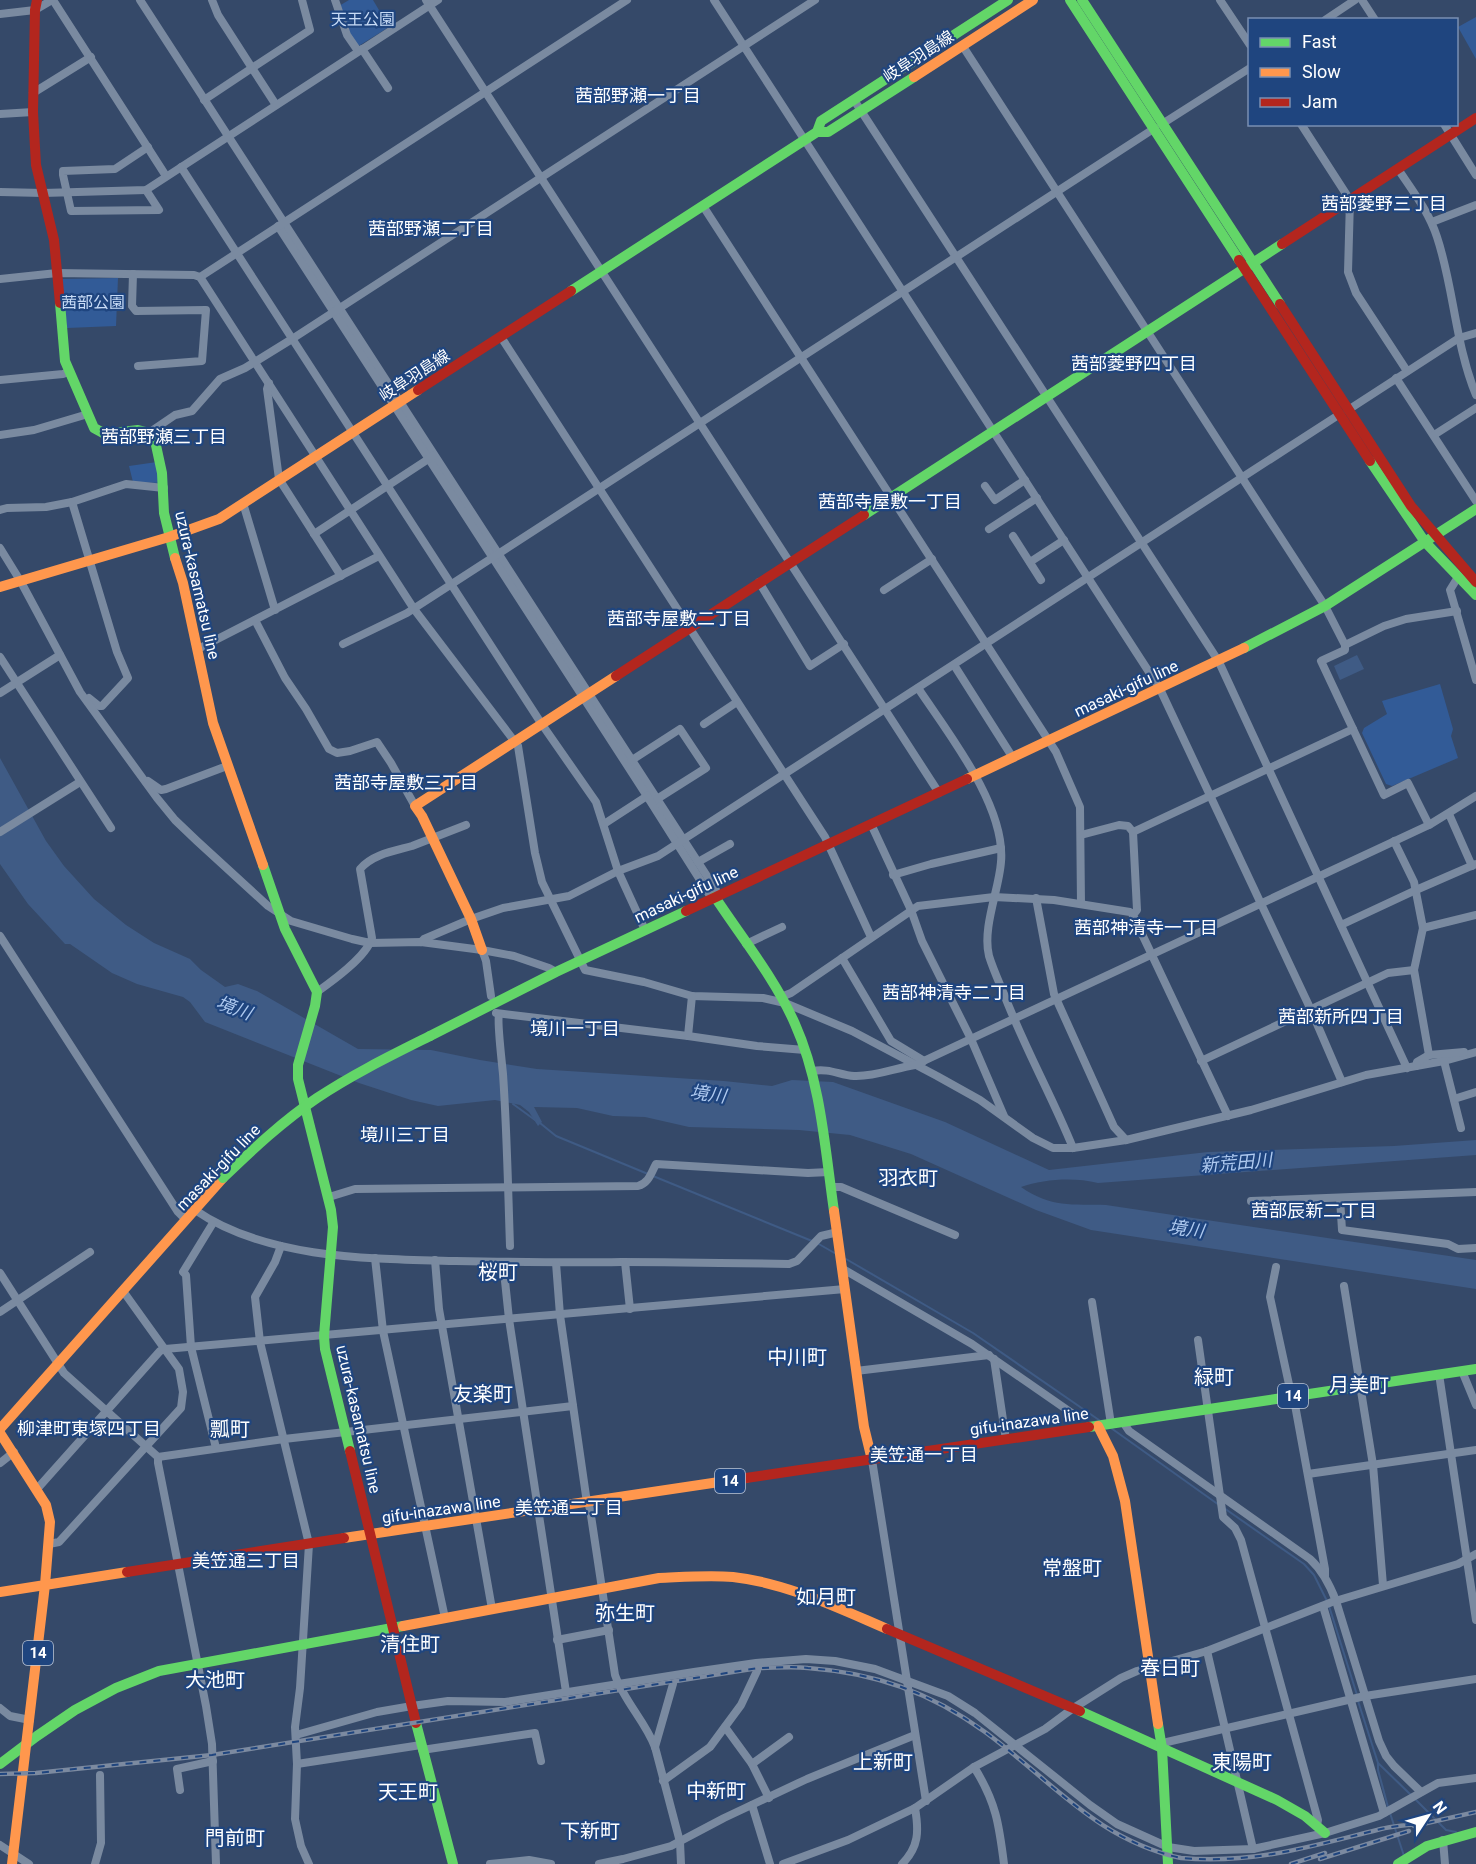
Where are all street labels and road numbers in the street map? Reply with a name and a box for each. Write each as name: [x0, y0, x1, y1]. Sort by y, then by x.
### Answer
street label: 岐阜羽島線: [880, 27, 957, 86]
street label: 岐阜羽島線: [376, 346, 453, 405]
street label: uzura-kasamatsu line: [171, 509, 224, 661]
street label: masaki-gifu line: [1071, 656, 1181, 721]
street label: masaki-gifu line: [631, 862, 741, 927]
street label: masaki-gifu line: [172, 1120, 264, 1214]
street label: uzura-kasamatsu line: [332, 1343, 385, 1495]
road number: 14: [1278, 1384, 1308, 1408]
street label: gifu-inazawa line: [969, 1404, 1090, 1439]
road number: 14: [715, 1469, 745, 1493]
street label: gifu-inazawa line: [381, 1492, 502, 1527]
road number: 14: [23, 1641, 53, 1665]

